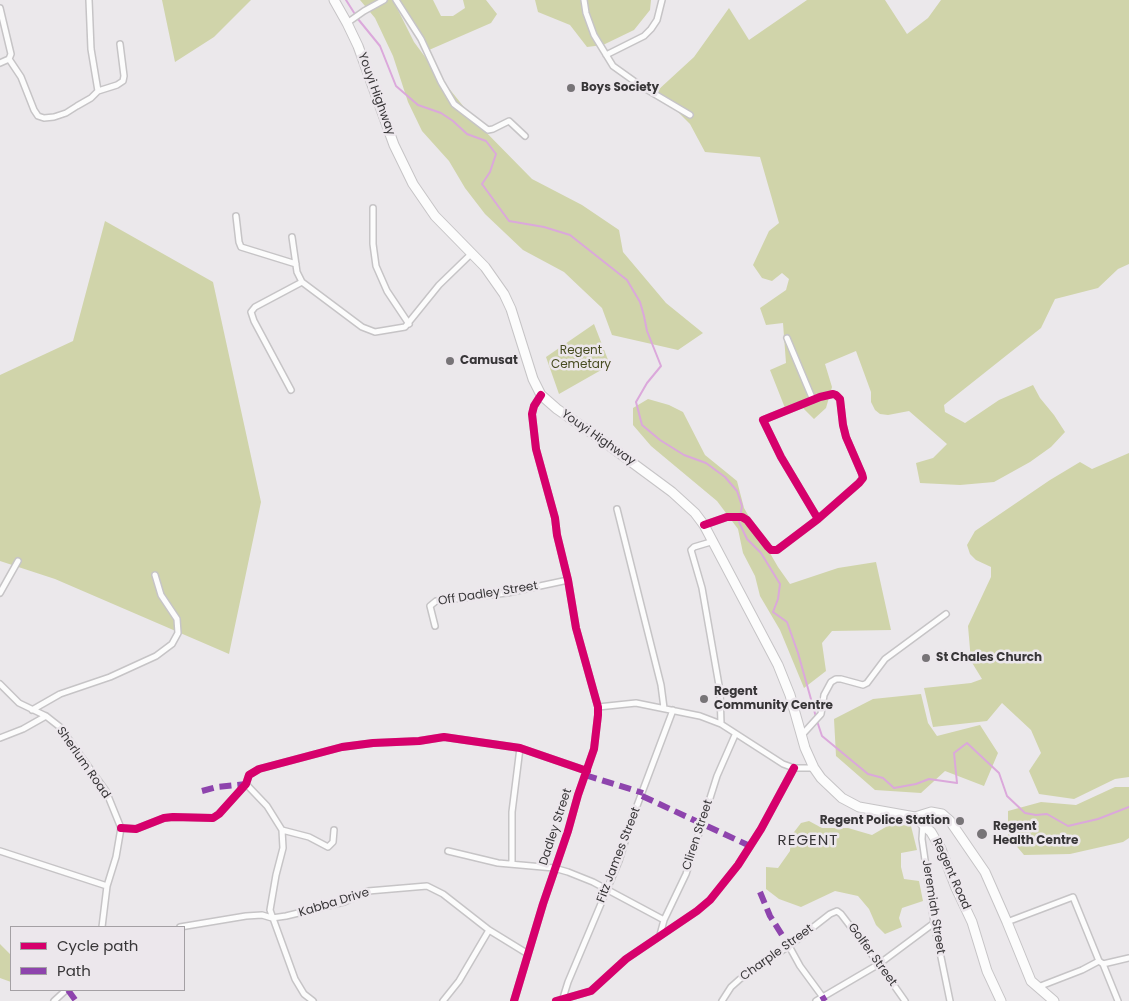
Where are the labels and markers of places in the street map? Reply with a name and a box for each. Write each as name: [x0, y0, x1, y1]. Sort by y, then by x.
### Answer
place label: Boys Society: [581, 81, 659, 95]
marker: Boys Society: [565, 82, 577, 94]
place label: Camusat: [460, 354, 518, 368]
marker: Camusat: [444, 355, 456, 367]
place label: St Chales Church: [936, 651, 1042, 665]
marker: St Chales Church: [920, 652, 932, 664]
place label: Regent Community Centre: [714, 685, 833, 713]
marker: Regent Community Centre: [698, 693, 710, 705]
place label: Regent Police Station: [820, 814, 950, 828]
marker: Regent Police Station: [954, 815, 966, 827]
place label: Regent Health Centre: [993, 820, 1078, 848]
marker: Regent Health Centre: [975, 827, 989, 841]

